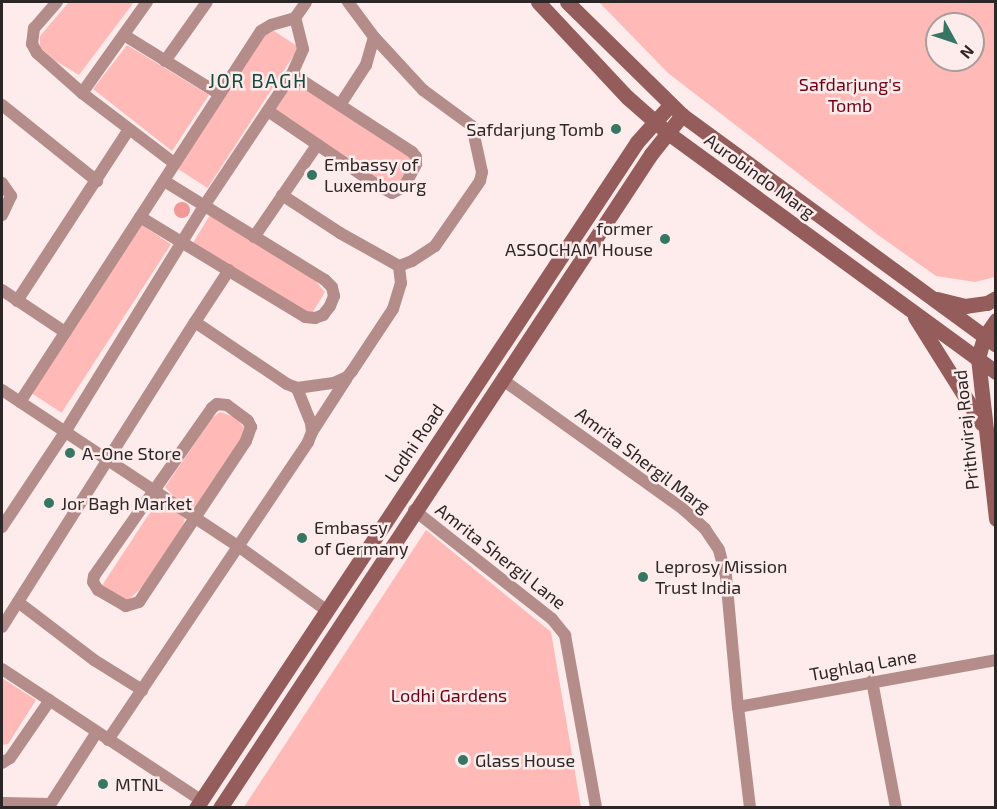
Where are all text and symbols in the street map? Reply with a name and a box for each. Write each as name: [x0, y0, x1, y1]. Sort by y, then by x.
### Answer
north arrow: [925, 12, 985, 72]
text: N: [957, 42, 979, 63]
district label: JOR BAGH: [208, 68, 308, 92]
park label: Safdarjung's Tomb: [799, 74, 901, 116]
place label: Safdarjung Tomb: [466, 118, 604, 140]
marker: Safdarjung Tomb: [609, 122, 623, 136]
street label: Aurobindo Marg: [701, 129, 819, 223]
place label: Embassy of Luxembourg: [324, 154, 426, 196]
marker: Embassy of Luxembourg: [305, 168, 319, 182]
place label: former ASSOCHAM House: [505, 218, 653, 260]
marker: former ASSOCHAM House: [658, 232, 672, 246]
street label: Prithviraj Road: [949, 369, 983, 491]
street label: Lodhi Road: [380, 400, 448, 486]
street label: Amrita Shergil Marg: [571, 402, 715, 518]
place label: A-One Store: [82, 442, 181, 464]
marker: A-One Store: [63, 446, 77, 460]
place label: Jor Bagh Market: [61, 492, 192, 514]
marker: Jor Bagh Market: [42, 496, 56, 510]
street label: Amrita Shergil Lane: [431, 498, 571, 614]
place label: Embassy of Germany: [314, 517, 409, 560]
marker: Embassy of Germany: [295, 531, 309, 545]
place label: Leprosy Mission Trust India: [655, 556, 788, 598]
marker: Leprosy Mission Trust India: [636, 570, 650, 584]
street label: Tughlaq Lane: [808, 645, 918, 685]
park label: Lodhi Gardens: [391, 684, 507, 706]
place label: Glass House: [475, 749, 575, 771]
marker: Glass House: [456, 753, 470, 767]
place label: MTNL: [115, 773, 163, 795]
marker: MTNL: [96, 777, 110, 791]

